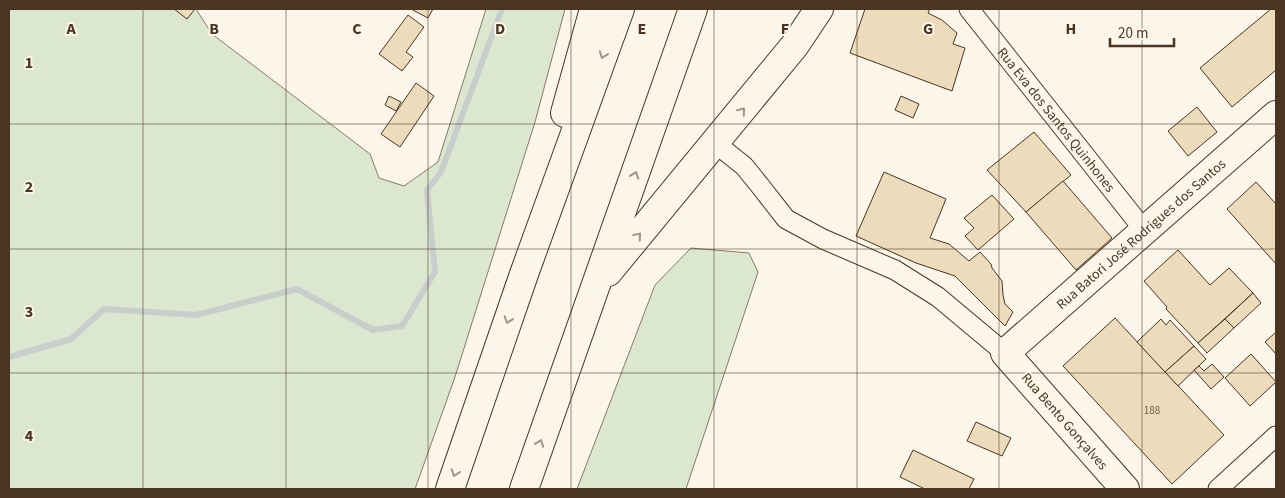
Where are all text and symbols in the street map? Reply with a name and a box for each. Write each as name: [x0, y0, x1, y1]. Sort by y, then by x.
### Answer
scale bar: [1110, 15, 1174, 47]
text: A: [65, 18, 76, 40]
text: B: [209, 18, 219, 40]
text: C: [352, 18, 362, 40]
text: D: [495, 18, 505, 40]
text: E: [638, 18, 646, 40]
text: F: [781, 18, 789, 40]
text: G: [923, 18, 933, 40]
text: H: [1066, 18, 1076, 40]
text: 20 m: [1118, 23, 1148, 44]
street label: Rua Eva dos Santos Quinhones: [992, 44, 1119, 197]
one-way arrow: [599, 50, 609, 58]
text: 1: [25, 52, 33, 74]
one-way arrow: [736, 108, 744, 117]
street label: Rua Batori José Rodrigues dos Santos: [1052, 154, 1231, 315]
one-way arrow: [629, 171, 639, 180]
text: 2: [25, 176, 33, 198]
one-way arrow: [632, 233, 641, 242]
text: 3: [25, 301, 33, 323]
one-way arrow: [504, 315, 514, 324]
street label: Rua Bento Gonçalves: [1016, 369, 1112, 475]
house number: 188: [1144, 403, 1161, 418]
text: 4: [25, 425, 34, 447]
one-way arrow: [534, 440, 544, 448]
one-way arrow: [451, 469, 461, 477]

